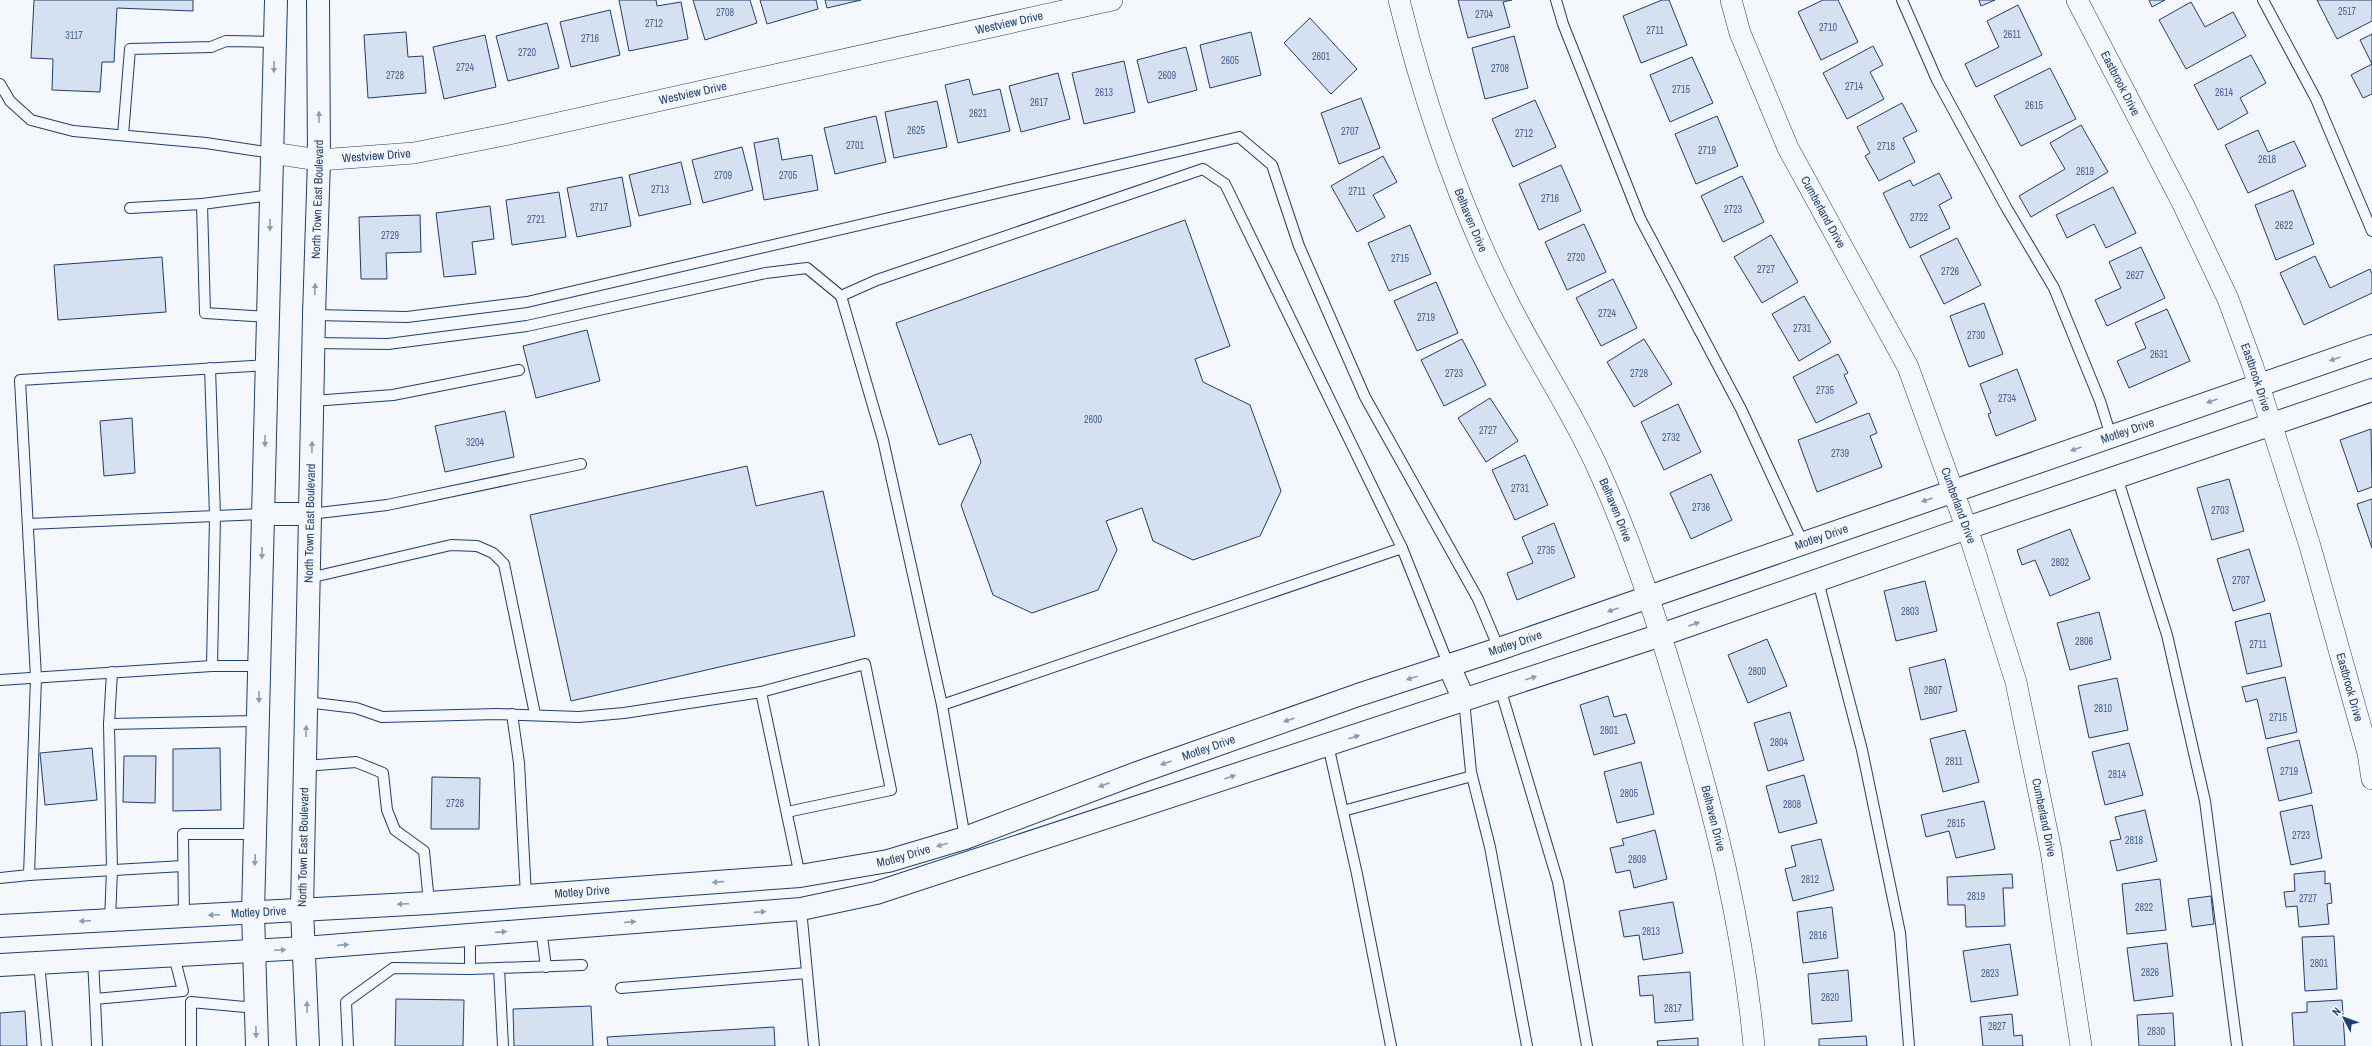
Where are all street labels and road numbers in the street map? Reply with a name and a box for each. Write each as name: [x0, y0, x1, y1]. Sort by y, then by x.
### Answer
street label: Westview Drive: [974, 8, 1044, 38]
street label: Eastbrook Drive: [2097, 48, 2144, 118]
street label: Westview Drive: [658, 78, 728, 108]
street label: North Town East Boulevard: [308, 140, 327, 259]
street label: Westview Drive: [341, 145, 411, 166]
street label: Cumberland Drive: [1797, 173, 1849, 251]
street label: Belhaven Drive: [1451, 186, 1491, 255]
street label: Eastbrook Drive: [2237, 341, 2275, 413]
street label: Motley Drive: [2099, 414, 2156, 448]
street label: North Town East Boulevard: [301, 463, 319, 583]
street label: Cumberland Drive: [1937, 465, 1980, 546]
street label: Belhaven Drive: [1595, 476, 1636, 544]
street label: Motley Drive: [1793, 520, 1850, 554]
street label: Motley Drive: [1487, 627, 1544, 660]
street label: Eastbrook Drive: [2332, 651, 2367, 723]
street label: Motley Drive: [1180, 731, 1237, 765]
street label: Cumberland Drive: [2028, 777, 2060, 858]
street label: Belhaven Drive: [1697, 784, 1729, 853]
street label: North Town East Boulevard: [294, 787, 312, 907]
street label: Motley Drive: [875, 841, 932, 871]
street label: Motley Drive: [554, 882, 610, 902]
street label: Motley Drive: [231, 903, 287, 922]

